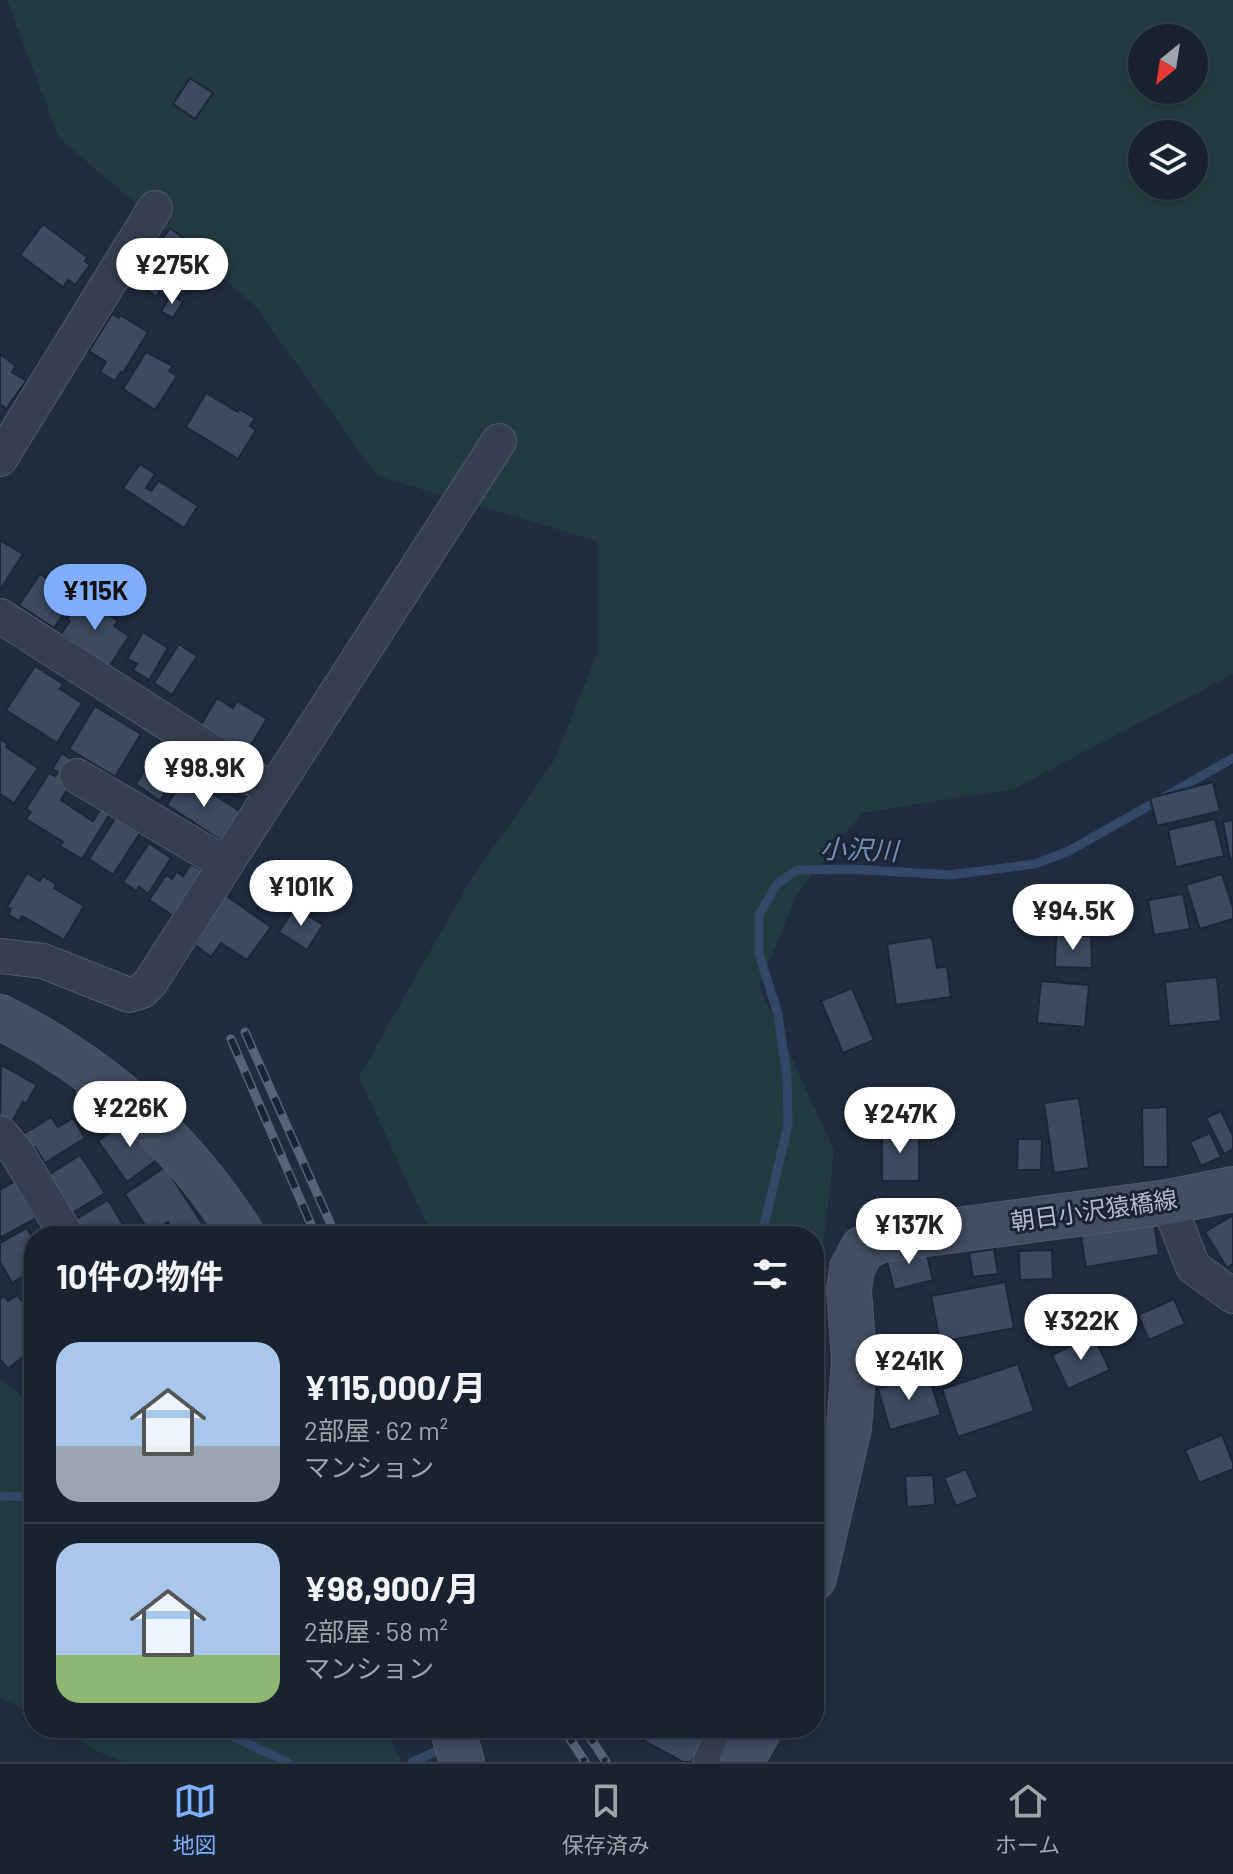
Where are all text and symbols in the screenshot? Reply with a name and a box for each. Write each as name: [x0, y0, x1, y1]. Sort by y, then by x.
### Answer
north arrow: [1128, 24, 1208, 104]
map controls: [1128, 24, 1208, 200]
button: layers: [1128, 120, 1208, 200]
pin: ¥275K: [116, 238, 228, 306]
text: ¥275K: [134, 248, 210, 279]
pin: ¥115K: [39, 564, 151, 632]
text: ¥115K: [62, 574, 128, 605]
pin: ¥98.9K: [139, 741, 269, 809]
text: ¥98.9K: [163, 751, 245, 782]
water label: 小沢川: [820, 832, 902, 865]
pin: ¥101K: [245, 860, 357, 928]
text: ¥101K: [267, 870, 335, 901]
pin: ¥94.5K: [1008, 884, 1138, 952]
text: ¥94.5K: [1031, 894, 1115, 925]
pin: ¥226K: [74, 1081, 186, 1149]
pin: ¥247K: [844, 1087, 956, 1155]
text: ¥226K: [91, 1091, 169, 1122]
text: ¥247K: [862, 1097, 938, 1128]
street label: 朝日小沢猿橋線: [1009, 1183, 1179, 1236]
pin: ¥137K: [853, 1198, 965, 1266]
text: ¥137K: [874, 1208, 944, 1239]
icon: filters: [748, 1252, 792, 1296]
text: 10件の物件: [56, 1255, 223, 1296]
pin: ¥322K: [1025, 1294, 1137, 1362]
text: ¥322K: [1042, 1304, 1120, 1335]
pin: ¥241K: [853, 1334, 965, 1402]
text: ¥241K: [873, 1344, 945, 1375]
text: ¥115,000/月: [304, 1366, 486, 1407]
icon: home: [120, 1374, 216, 1470]
text: 2部屋 · 62 m²: [304, 1414, 448, 1445]
text: マンション: [304, 1451, 434, 1482]
text: ¥98,900/月: [304, 1567, 480, 1608]
icon: home: [120, 1575, 216, 1671]
text: 2部屋 · 58 m²: [304, 1615, 448, 1646]
text: マンション: [304, 1652, 434, 1683]
tab: 地図: [173, 1779, 217, 1859]
tab: 保存済み: [562, 1779, 650, 1859]
tab: ホーム: [995, 1779, 1060, 1859]

